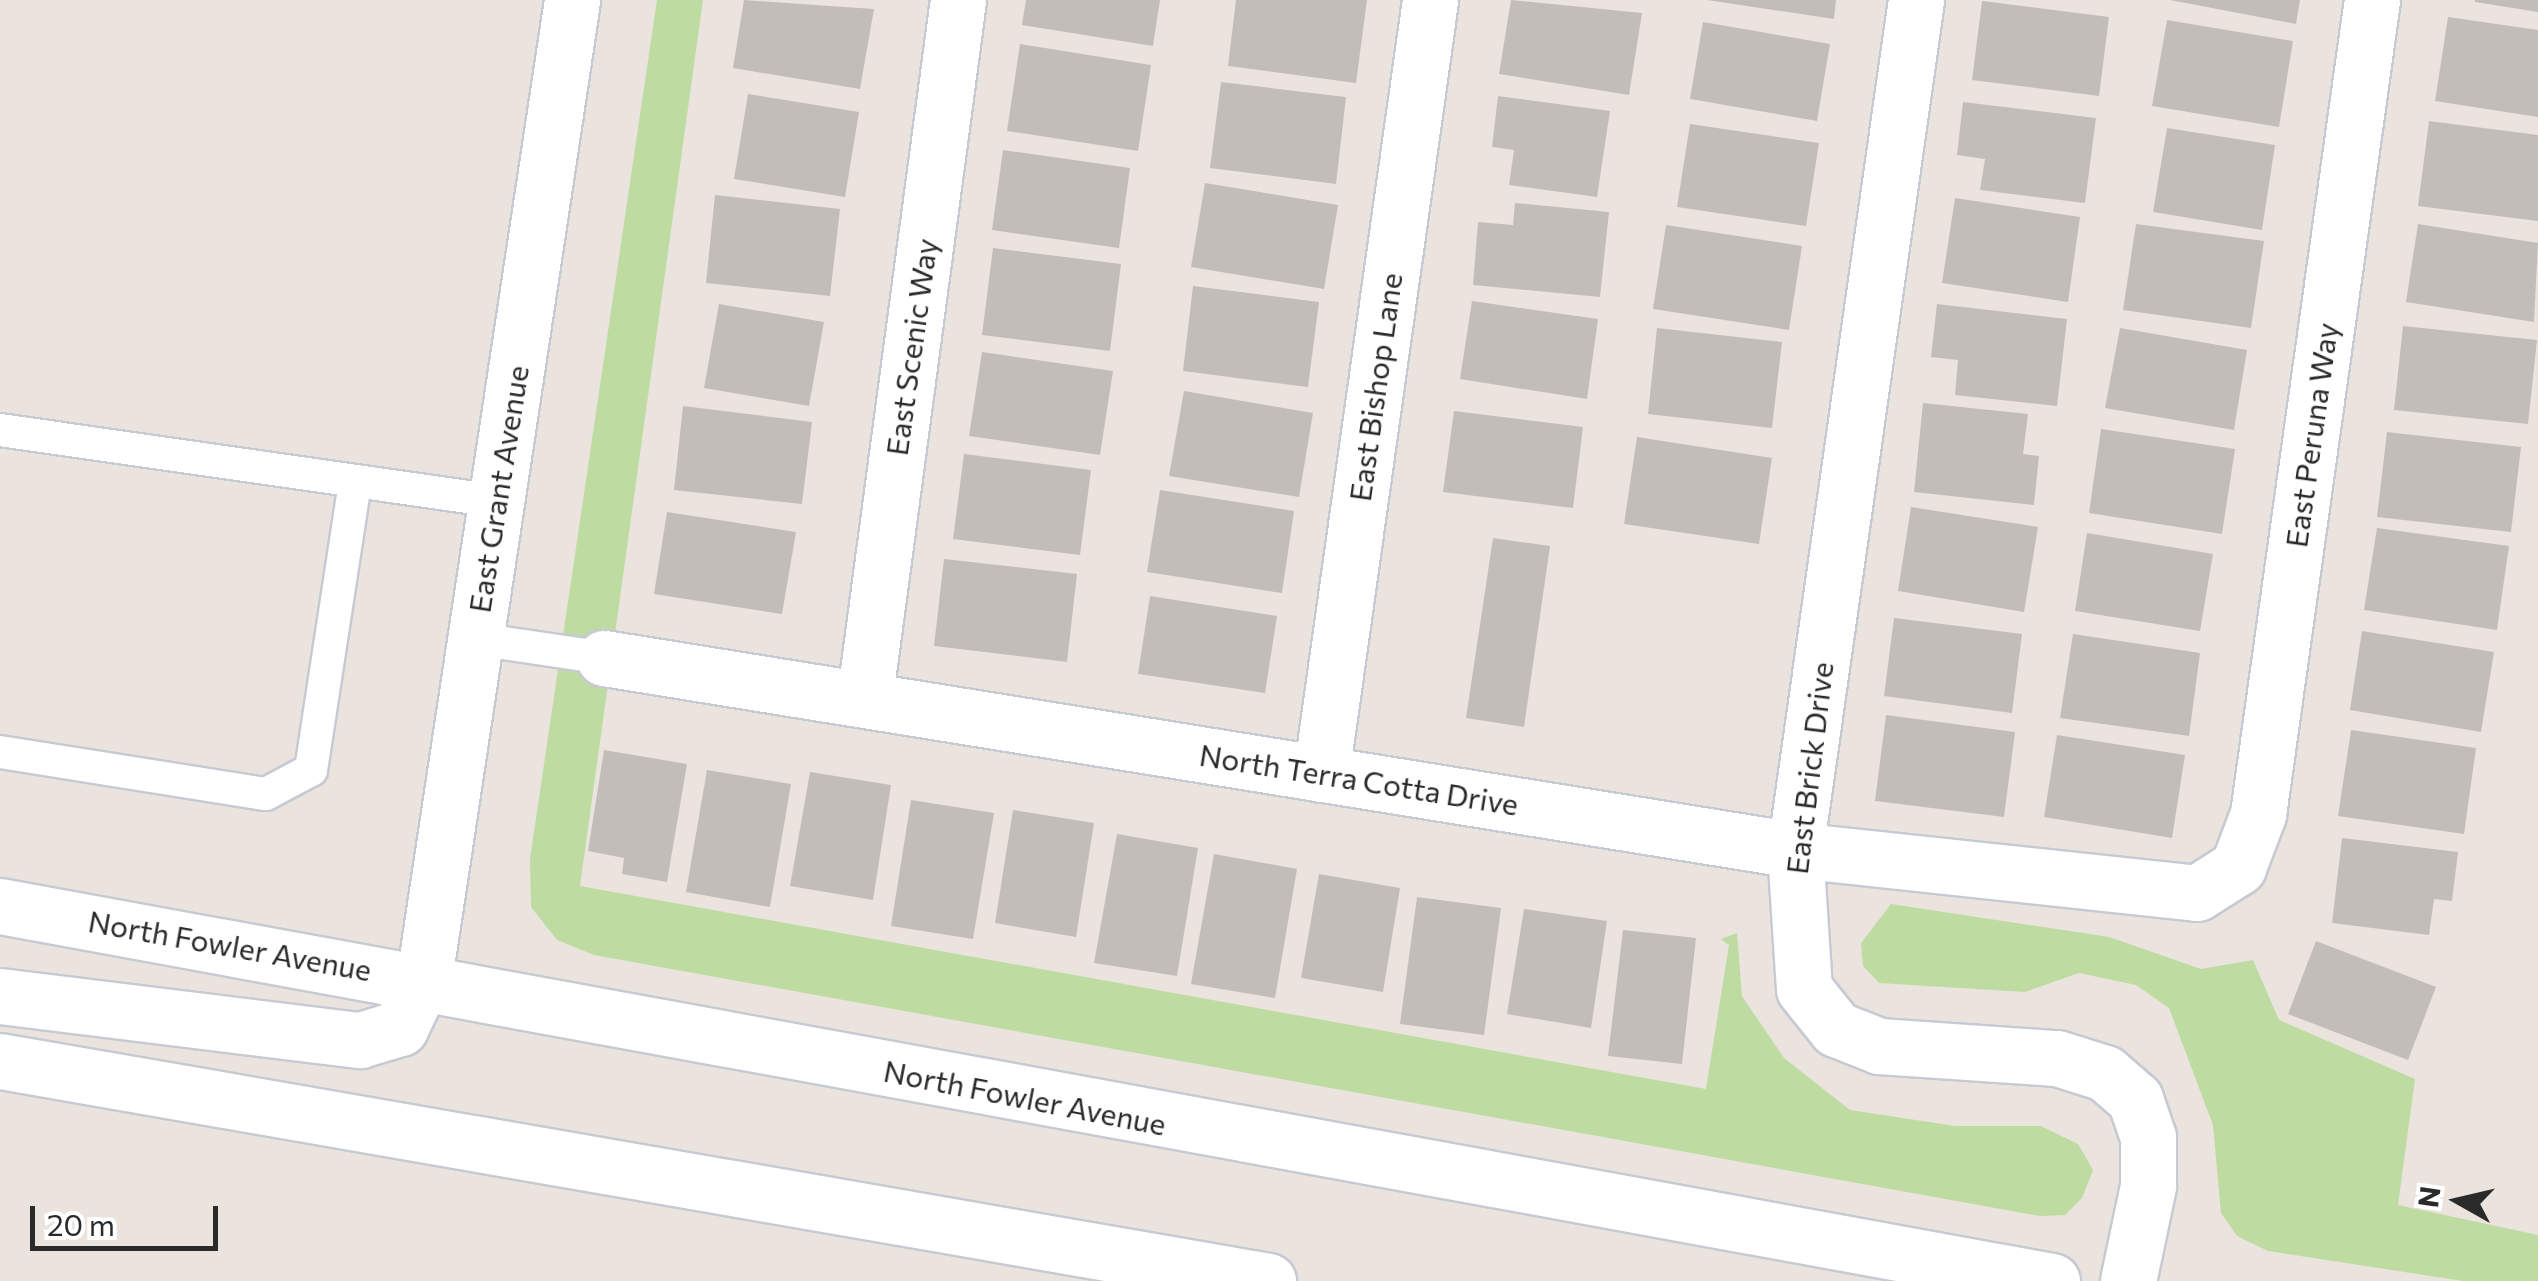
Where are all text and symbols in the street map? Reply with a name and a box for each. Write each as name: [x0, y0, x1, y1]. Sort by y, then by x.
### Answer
street label: East Scenic Way: [878, 236, 944, 458]
street label: East Bishop Lane: [1341, 270, 1409, 504]
street label: East Peruna Way: [2277, 320, 2345, 550]
street label: East Grant Avenue: [461, 363, 535, 615]
street label: East Brick Drive: [1778, 660, 1840, 876]
street label: North Terra Cotta Drive: [1197, 736, 1521, 822]
street label: North Fowler Avenue: [86, 902, 374, 988]
street label: North Fowler Avenue: [881, 1052, 1169, 1142]
north arrow: [2408, 1151, 2508, 1251]
text: N: [2410, 1184, 2447, 1210]
scale bar: [35, 1186, 222, 1248]
text: 20 m: [47, 1205, 115, 1242]

